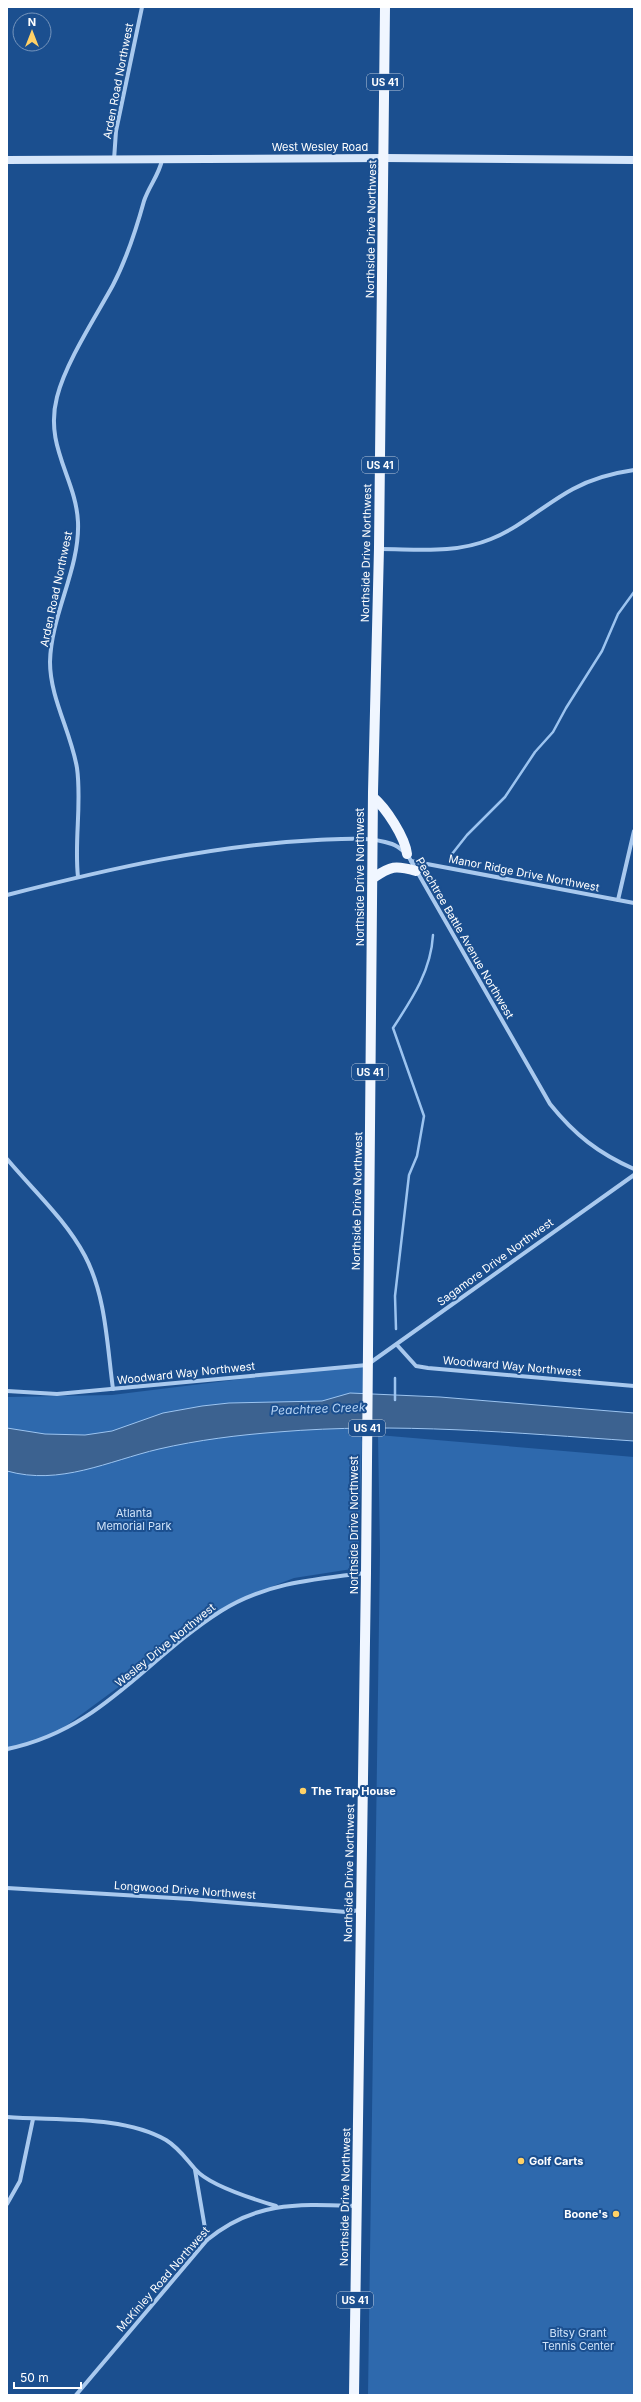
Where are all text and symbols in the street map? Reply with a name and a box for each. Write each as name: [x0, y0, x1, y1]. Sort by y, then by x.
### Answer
north arrow: [12, 12, 52, 52]
text: N: [28, 15, 36, 29]
street label: Arden Road Northwest: [100, 21, 136, 140]
road number: US 41: [367, 74, 403, 90]
street label: West Wesley Road: [272, 140, 368, 154]
street label: Northside Drive Northwest: [363, 159, 379, 298]
road number: US 41: [362, 457, 398, 473]
street label: Northside Drive Northwest: [358, 483, 374, 622]
street label: Arden Road Northwest: [37, 530, 75, 648]
street label: Northside Drive Northwest: [353, 807, 367, 946]
street label: Manor Ridge Drive Northwest: [447, 851, 601, 895]
street label: Peachtree Battle Avenue Northwest: [413, 855, 517, 1022]
road number: US 41: [352, 1064, 388, 1080]
street label: Northside Drive Northwest: [349, 1131, 365, 1270]
street label: Sagamore Drive Northwest: [434, 1215, 556, 1309]
street label: Woodward Way Northwest: [442, 1353, 582, 1379]
street label: Woodward Way Northwest: [116, 1359, 256, 1387]
water label: Peachtree Creek: [270, 1399, 366, 1418]
road number: US 41: [349, 1420, 385, 1436]
street label: Northside Drive Northwest: [347, 1455, 361, 1594]
park label: Atlanta Memorial Park: [96, 1506, 172, 1533]
street label: Wesley Drive Northwest: [112, 1600, 218, 1690]
place label: The Trap House: [311, 1784, 396, 1798]
marker: The Trap House: [298, 1786, 308, 1796]
street label: Northside Drive Northwest: [341, 1803, 357, 1942]
street label: Longwood Drive Northwest: [114, 1878, 257, 1902]
street label: Northside Drive Northwest: [337, 2127, 353, 2266]
place label: Golf Carts: [529, 2154, 583, 2168]
marker: Golf Carts: [516, 2156, 526, 2166]
place label: Boone's: [564, 2207, 608, 2221]
marker: Boone's: [611, 2209, 621, 2219]
street label: McKinley Road Northwest: [114, 2223, 213, 2334]
road number: US 41: [337, 2292, 373, 2308]
park label: Bitsy Grant Tennis Center: [542, 2326, 614, 2353]
scale bar: [14, 2364, 81, 2390]
text: 50 m: [20, 2370, 49, 2385]

